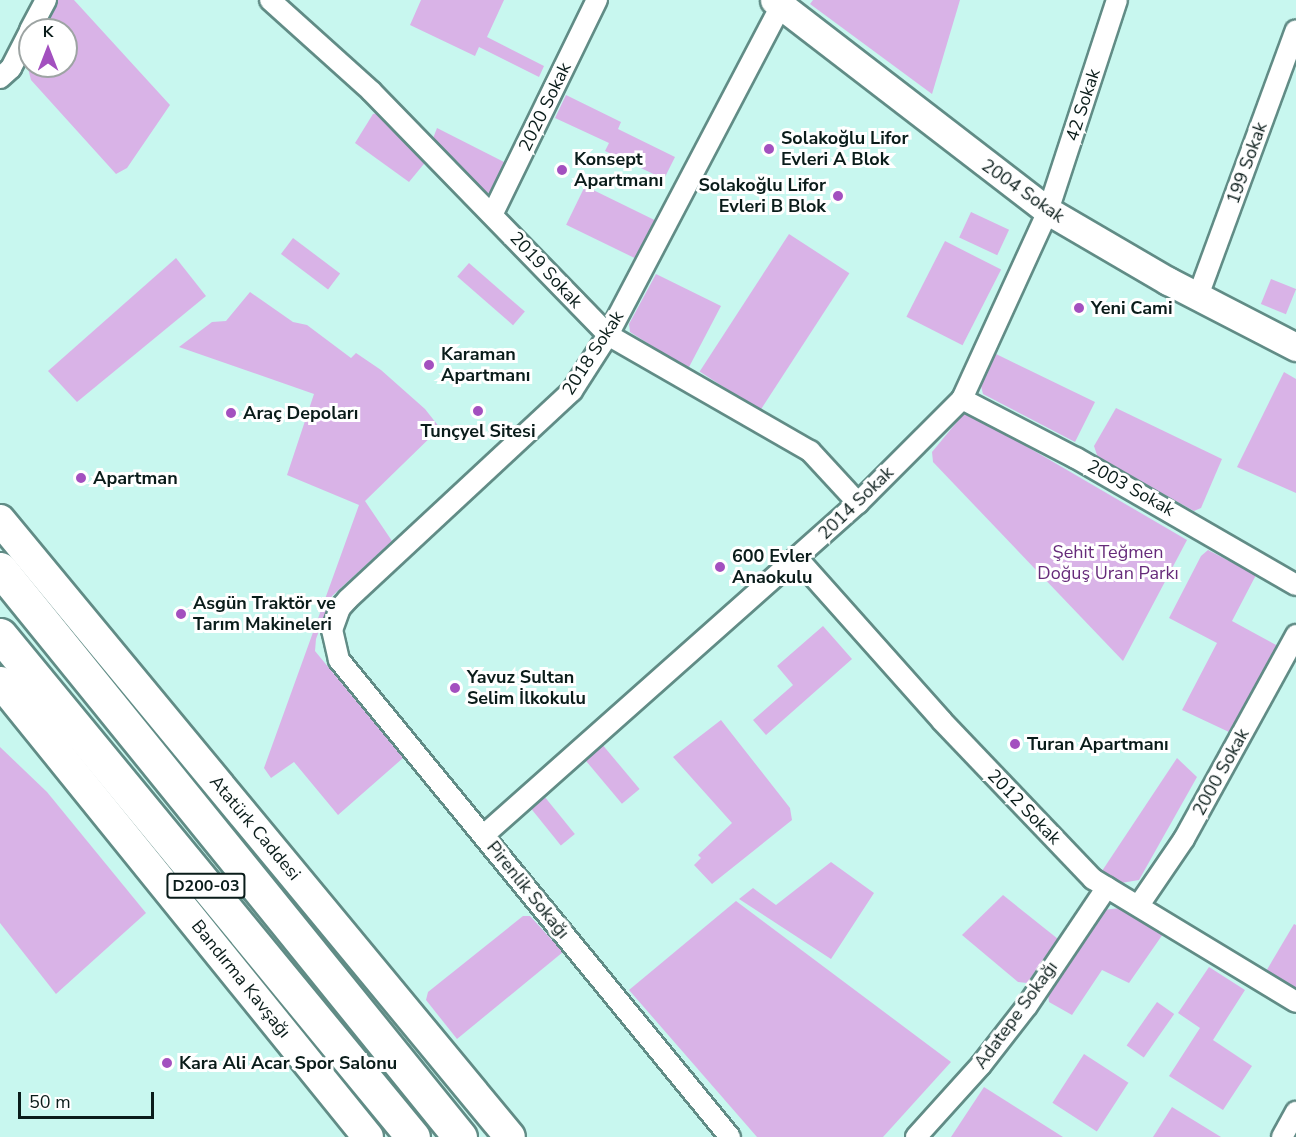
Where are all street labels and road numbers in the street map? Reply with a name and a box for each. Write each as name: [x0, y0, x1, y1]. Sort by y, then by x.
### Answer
street label: 2020 Sokak: [514, 59, 576, 155]
street label: 42 Sokak: [1061, 66, 1105, 144]
street label: 199 Sokak: [1222, 119, 1272, 207]
street label: 2004 Sokak: [977, 155, 1069, 227]
street label: 2019 Sokak: [505, 227, 587, 313]
street label: 2018 Sokak: [558, 307, 628, 399]
street label: 2003 Sokak: [1084, 455, 1178, 521]
street label: 2014 Sokak: [814, 462, 898, 544]
street label: 2000 Sokak: [1188, 725, 1254, 819]
street label: 2012 Sokak: [983, 765, 1065, 849]
street label: Atatürk Caddesi: [205, 771, 305, 885]
street label: Pirenlik Sokağı: [482, 837, 574, 943]
road number: D200-03: [166, 873, 246, 899]
street label: Bandırma Kavşağı: [187, 916, 295, 1042]
street label: Adatepe Sokağı: [970, 957, 1062, 1073]

